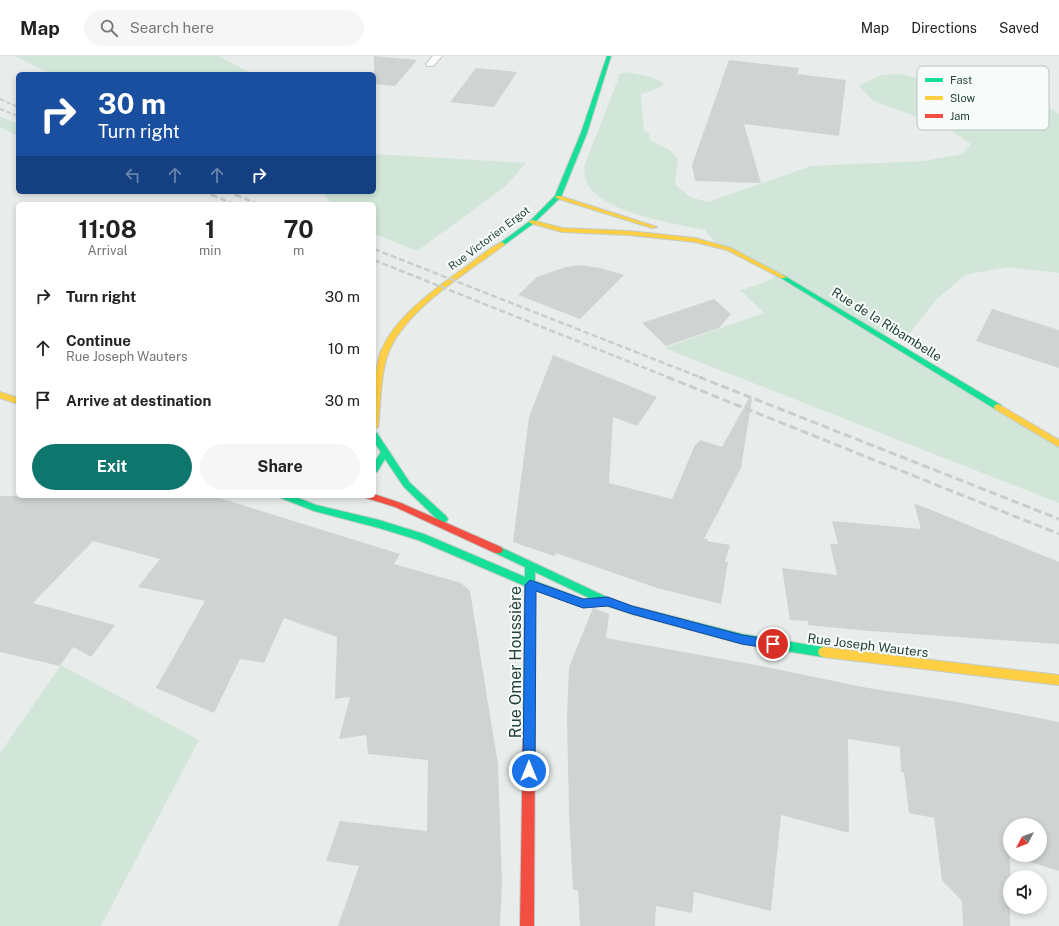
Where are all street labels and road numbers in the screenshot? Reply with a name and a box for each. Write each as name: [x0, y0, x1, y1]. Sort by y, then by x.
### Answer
street label: Rue Victorien Ergot: [446, 204, 532, 272]
street label: Rue de la Ribambelle: [829, 284, 945, 364]
street label: Rue Omer Houssière: [506, 586, 525, 738]
street label: Rue Joseph Wauters: [807, 631, 929, 660]

